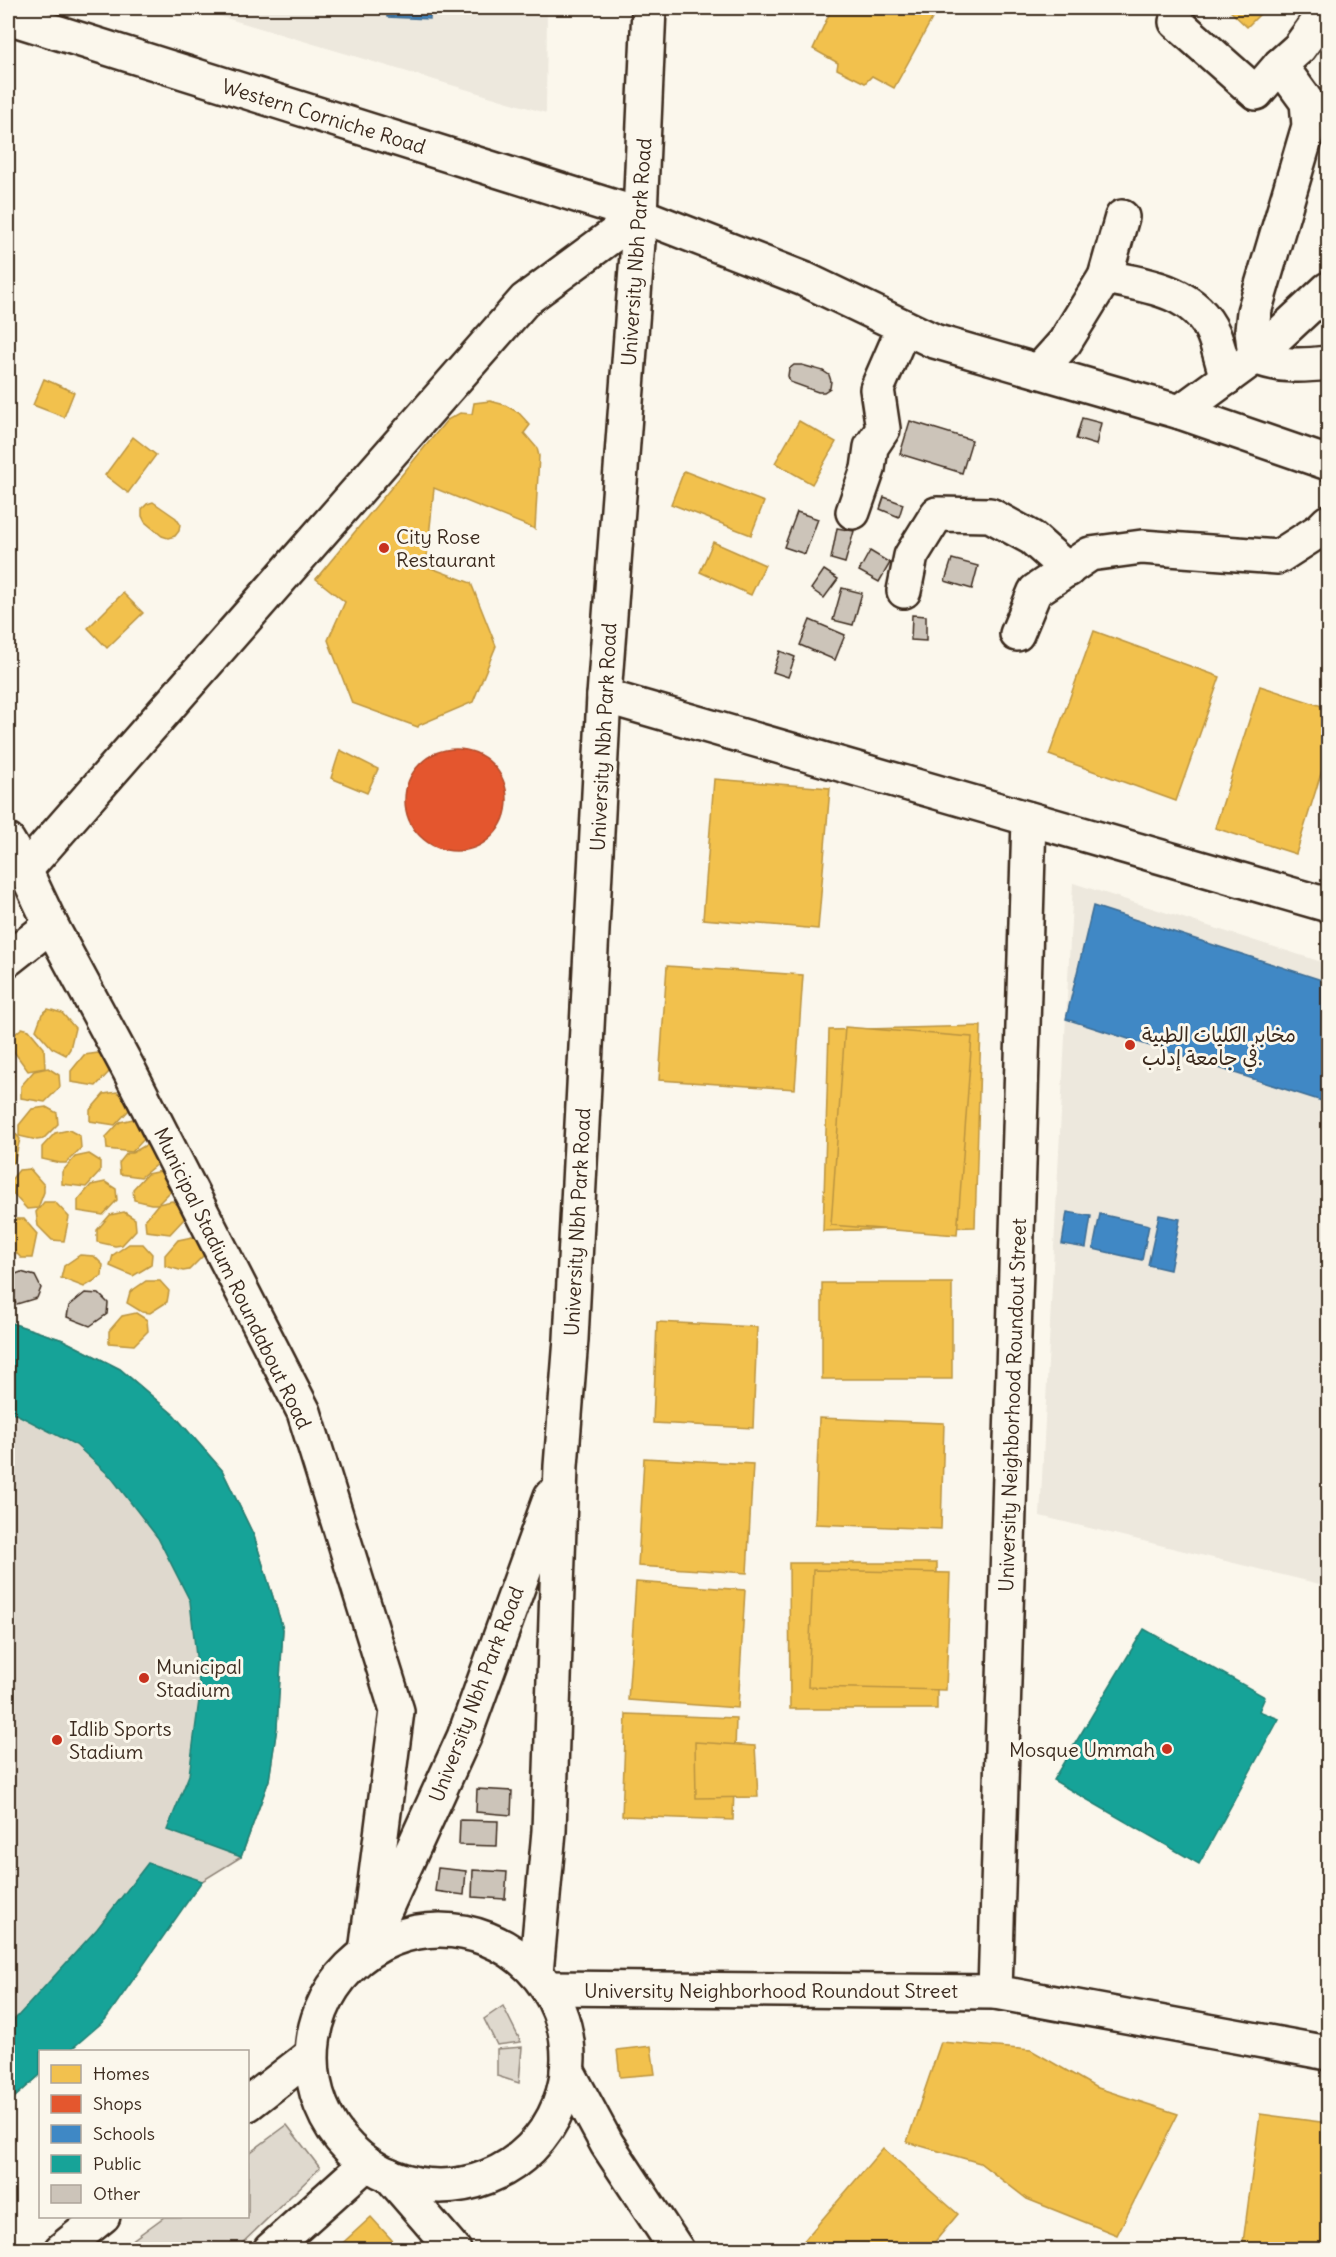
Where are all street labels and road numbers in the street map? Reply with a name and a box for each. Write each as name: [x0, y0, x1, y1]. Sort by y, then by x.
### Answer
street label: Western Corniche Road: [219, 73, 429, 159]
street label: University Nbh Park Road: [616, 137, 656, 367]
street label: University Nbh Park Road: [585, 622, 621, 852]
street label: University Nbh Park Road: [559, 1107, 595, 1337]
street label: Municipal Stadium Roundabout Road: [149, 1123, 317, 1433]
street label: University Neighborhood Roundout Street: [993, 1218, 1031, 1592]
street label: University Nbh Park Road: [423, 1583, 529, 1805]
street label: University Neighborhood Roundout Street: [584, 1978, 958, 2003]

